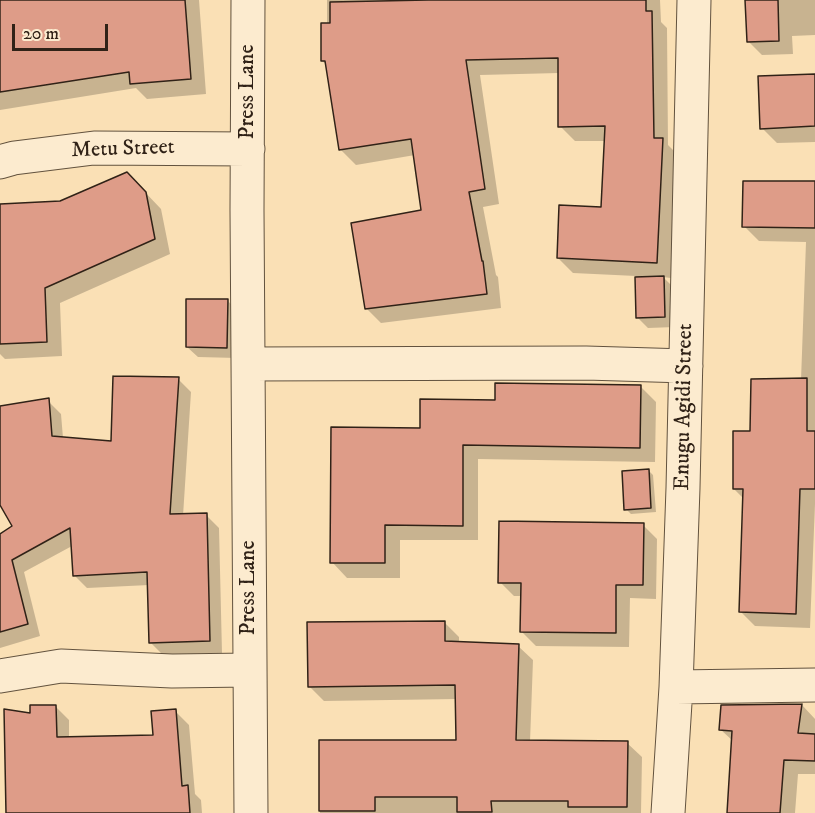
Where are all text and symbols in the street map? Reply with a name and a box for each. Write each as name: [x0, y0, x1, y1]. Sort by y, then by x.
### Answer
scale bar: [15, 12, 111, 50]
text: 20 m: [23, 23, 59, 45]
street label: Press Lane: [235, 44, 261, 140]
street label: Metu Street: [71, 135, 175, 165]
street label: Enugu Agidi Street: [670, 323, 700, 491]
street label: Press Lane: [236, 540, 262, 636]

